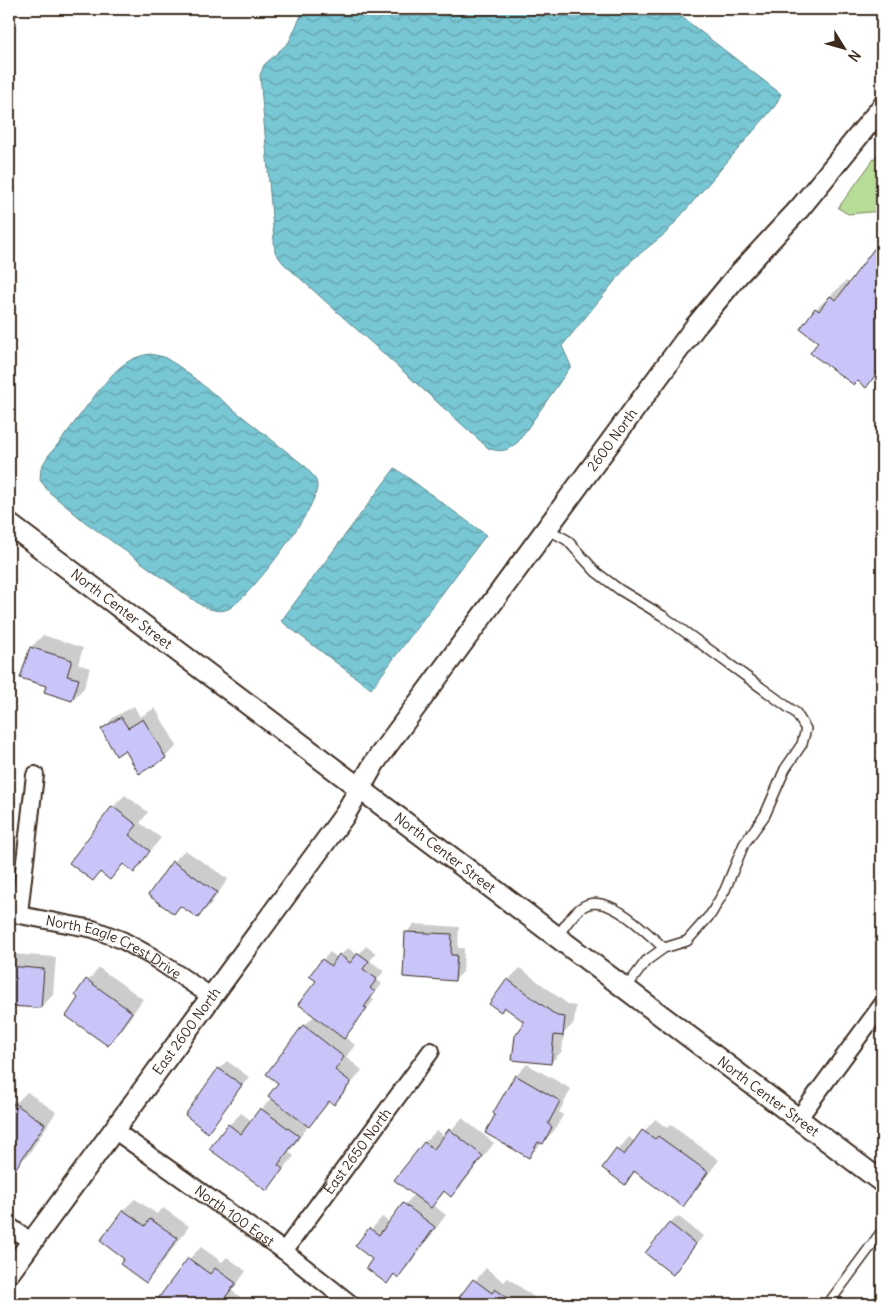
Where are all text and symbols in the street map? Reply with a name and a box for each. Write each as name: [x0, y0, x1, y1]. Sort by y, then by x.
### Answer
north arrow: [818, 22, 868, 72]
text: N: [844, 47, 864, 65]
street label: 2600 North: [583, 405, 641, 475]
street label: North Center Street: [67, 565, 176, 653]
street label: North Center Street: [391, 809, 499, 897]
street label: North Eagle Crest Drive: [44, 911, 185, 983]
street label: East 2600 North: [148, 984, 224, 1078]
street label: North Center Street: [714, 1052, 823, 1141]
street label: East 2650 North: [320, 1104, 395, 1198]
street label: North 100 East: [191, 1181, 278, 1251]

